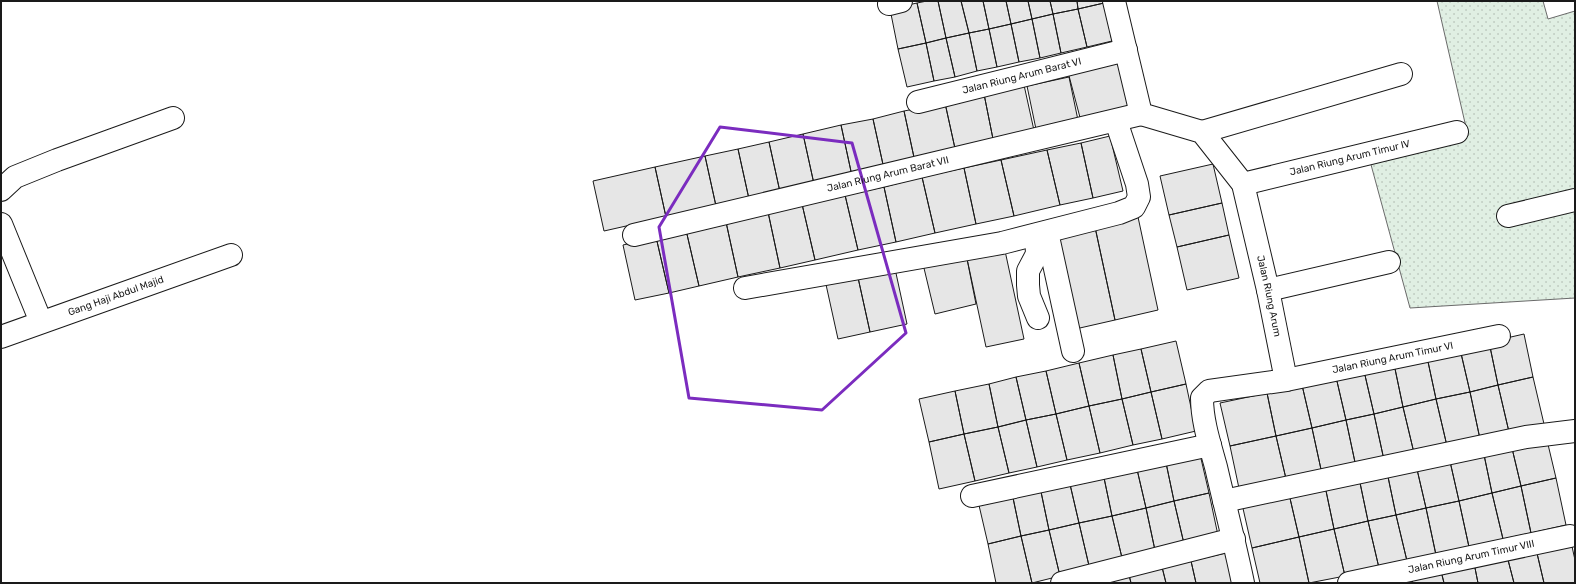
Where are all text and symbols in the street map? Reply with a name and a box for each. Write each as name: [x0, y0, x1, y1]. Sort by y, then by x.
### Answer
street label: Jalan Riung Arum Barat VI: [961, 55, 1083, 97]
street label: Jalan Riung Arum Timur IV: [1288, 137, 1412, 178]
street label: Jalan Riung Arum Barat VII: [826, 154, 950, 195]
street label: Jalan Riung Arum: [1254, 254, 1283, 338]
street label: Gang Haji Abdul Majid: [66, 273, 165, 319]
street label: Jalan Riung Arum Timur VI: [1331, 340, 1454, 376]
street label: Jalan Riung Arum Timur VIII: [1407, 538, 1536, 576]

